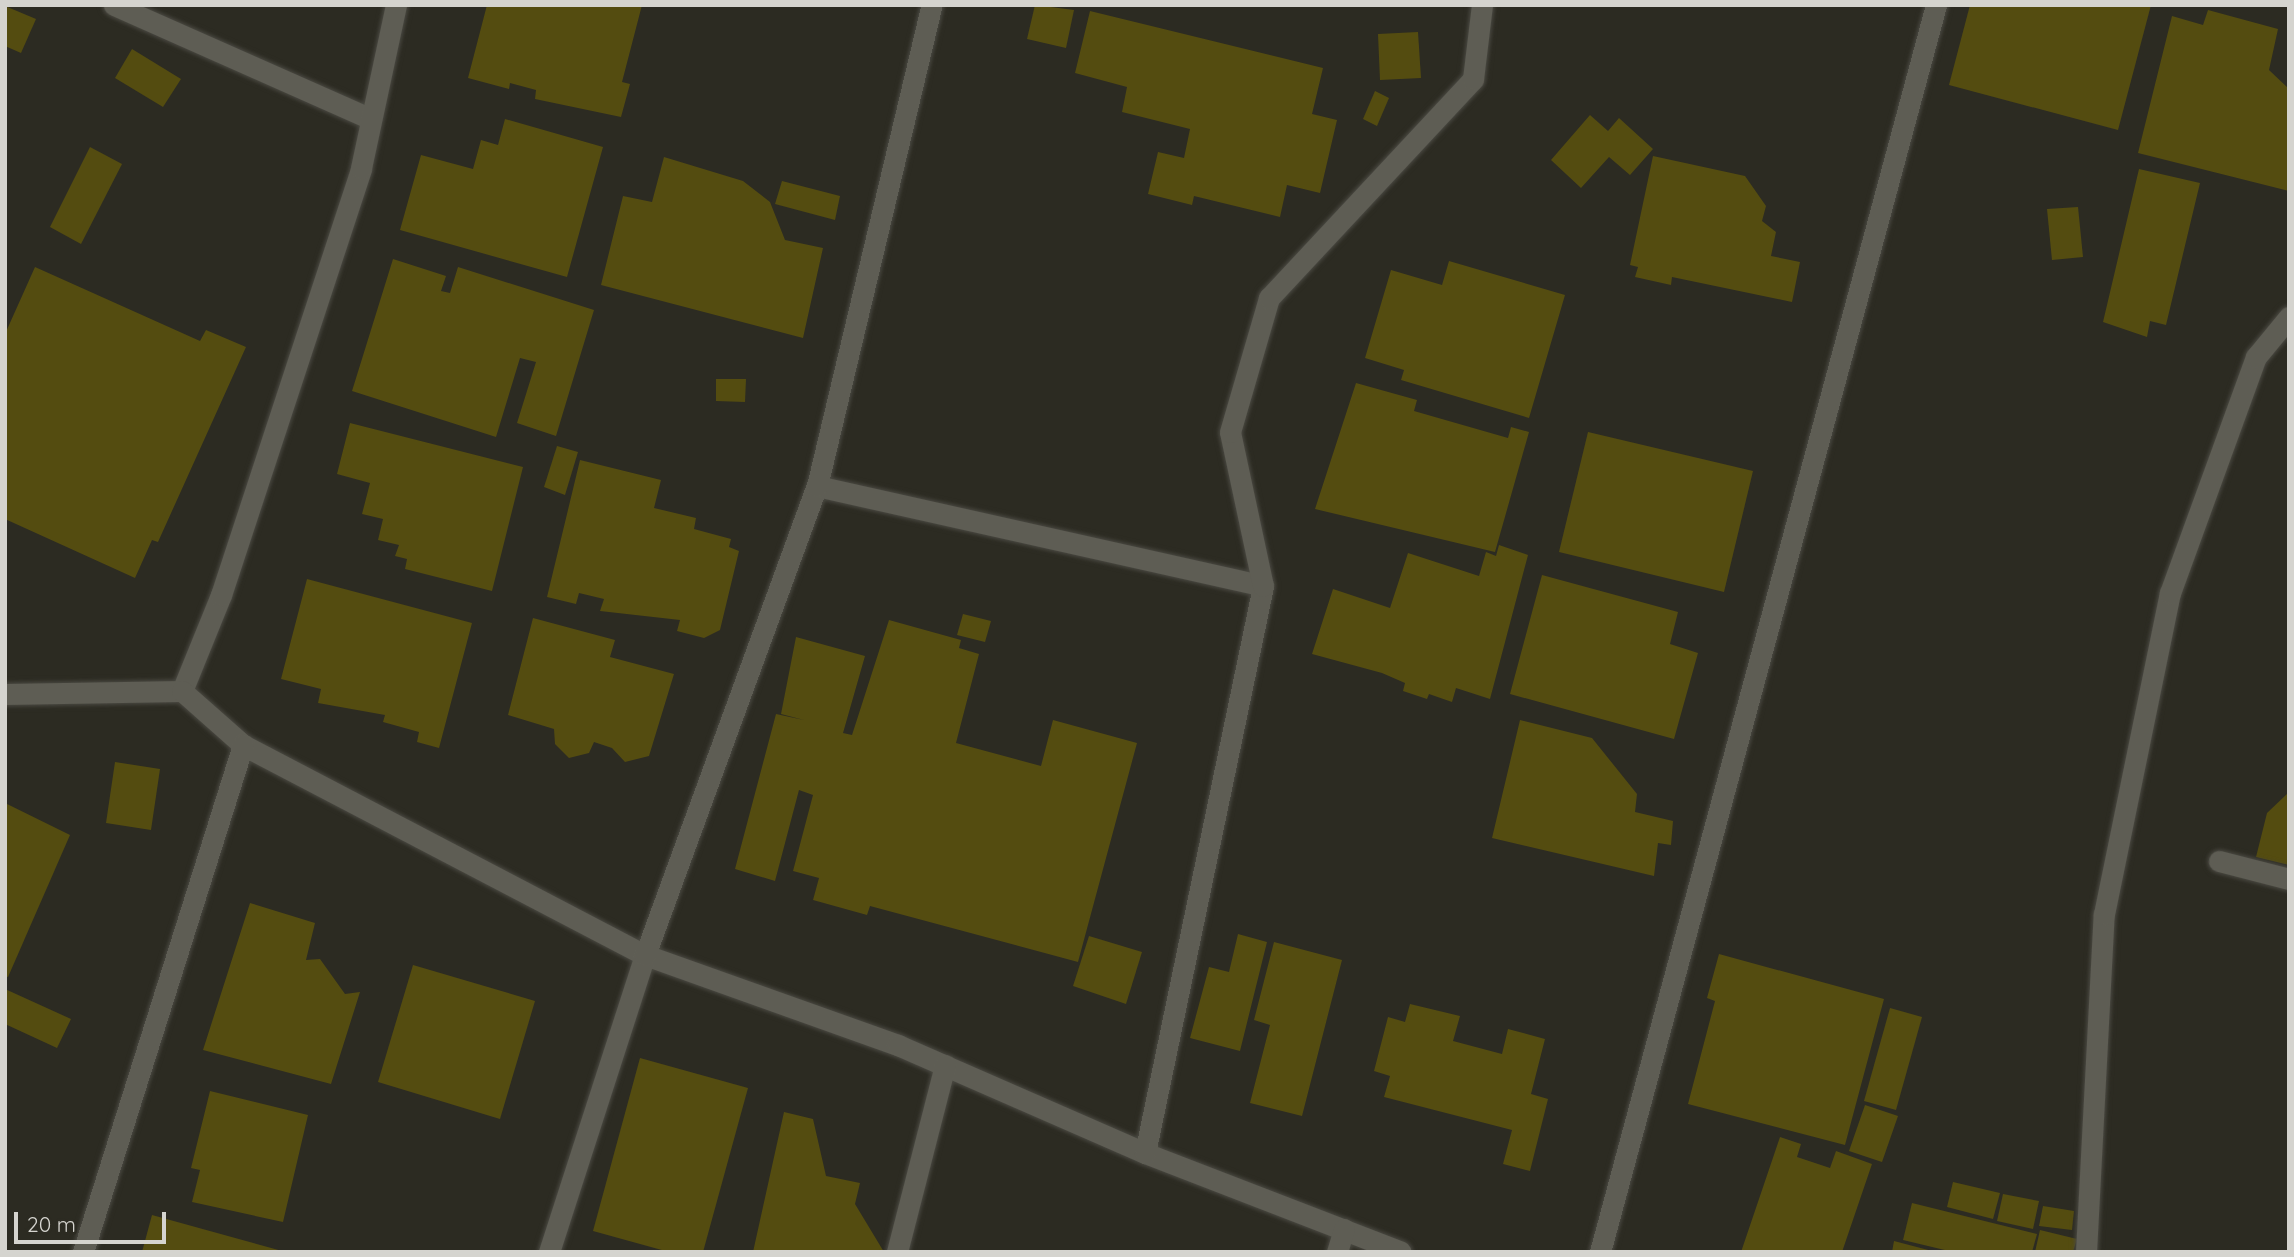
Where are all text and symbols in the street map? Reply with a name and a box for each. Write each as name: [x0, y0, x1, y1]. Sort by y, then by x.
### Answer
scale bar: [18, 1198, 170, 1242]
text: 20 m: [27, 1211, 76, 1237]

